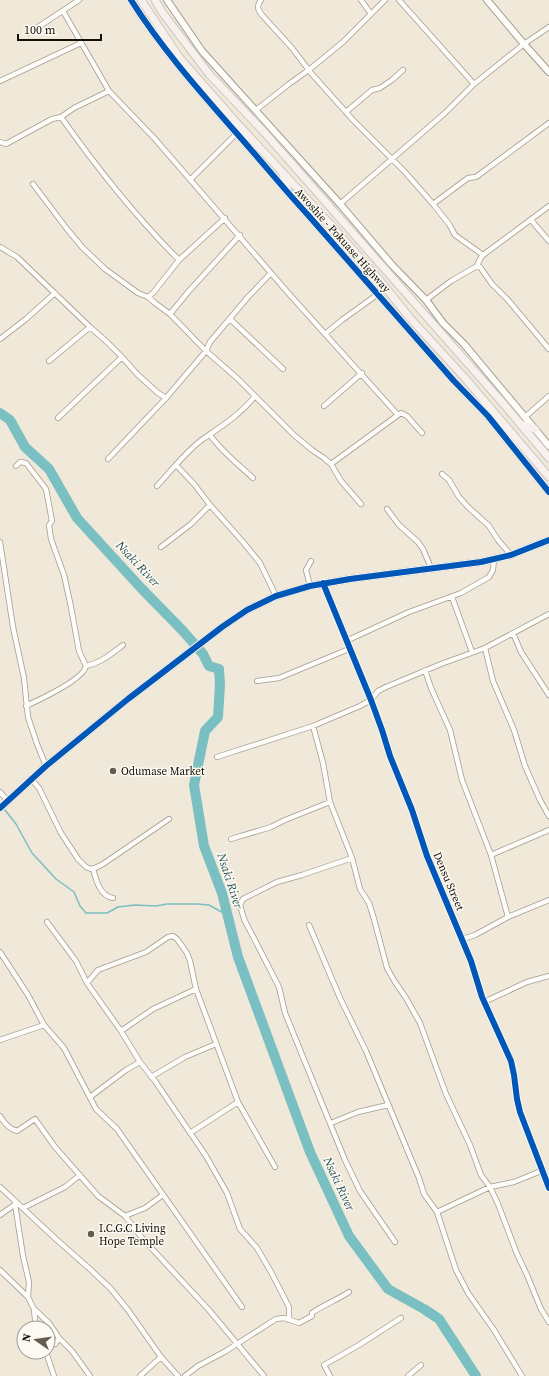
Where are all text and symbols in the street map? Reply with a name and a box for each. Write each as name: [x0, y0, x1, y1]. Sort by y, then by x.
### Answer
scale bar: [18, 16, 101, 42]
text: 100 m: [24, 22, 56, 38]
street label: Awoshie - Pokuase Highway: [292, 185, 394, 296]
water label: Nsaki River: [112, 537, 164, 591]
place label: Odumase Market: [121, 764, 205, 779]
marker: Odumase Market: [108, 766, 118, 776]
water label: Nsaki River: [213, 850, 247, 912]
street label: Densu Street: [429, 850, 468, 913]
water label: Nsaki River: [319, 1154, 359, 1215]
place label: I.C.G.C Living Hope Temple: [99, 1221, 166, 1249]
marker: I.C.G.C Living Hope Temple: [86, 1229, 96, 1239]
north arrow: [16, 1320, 56, 1360]
text: N: [19, 1332, 35, 1343]

